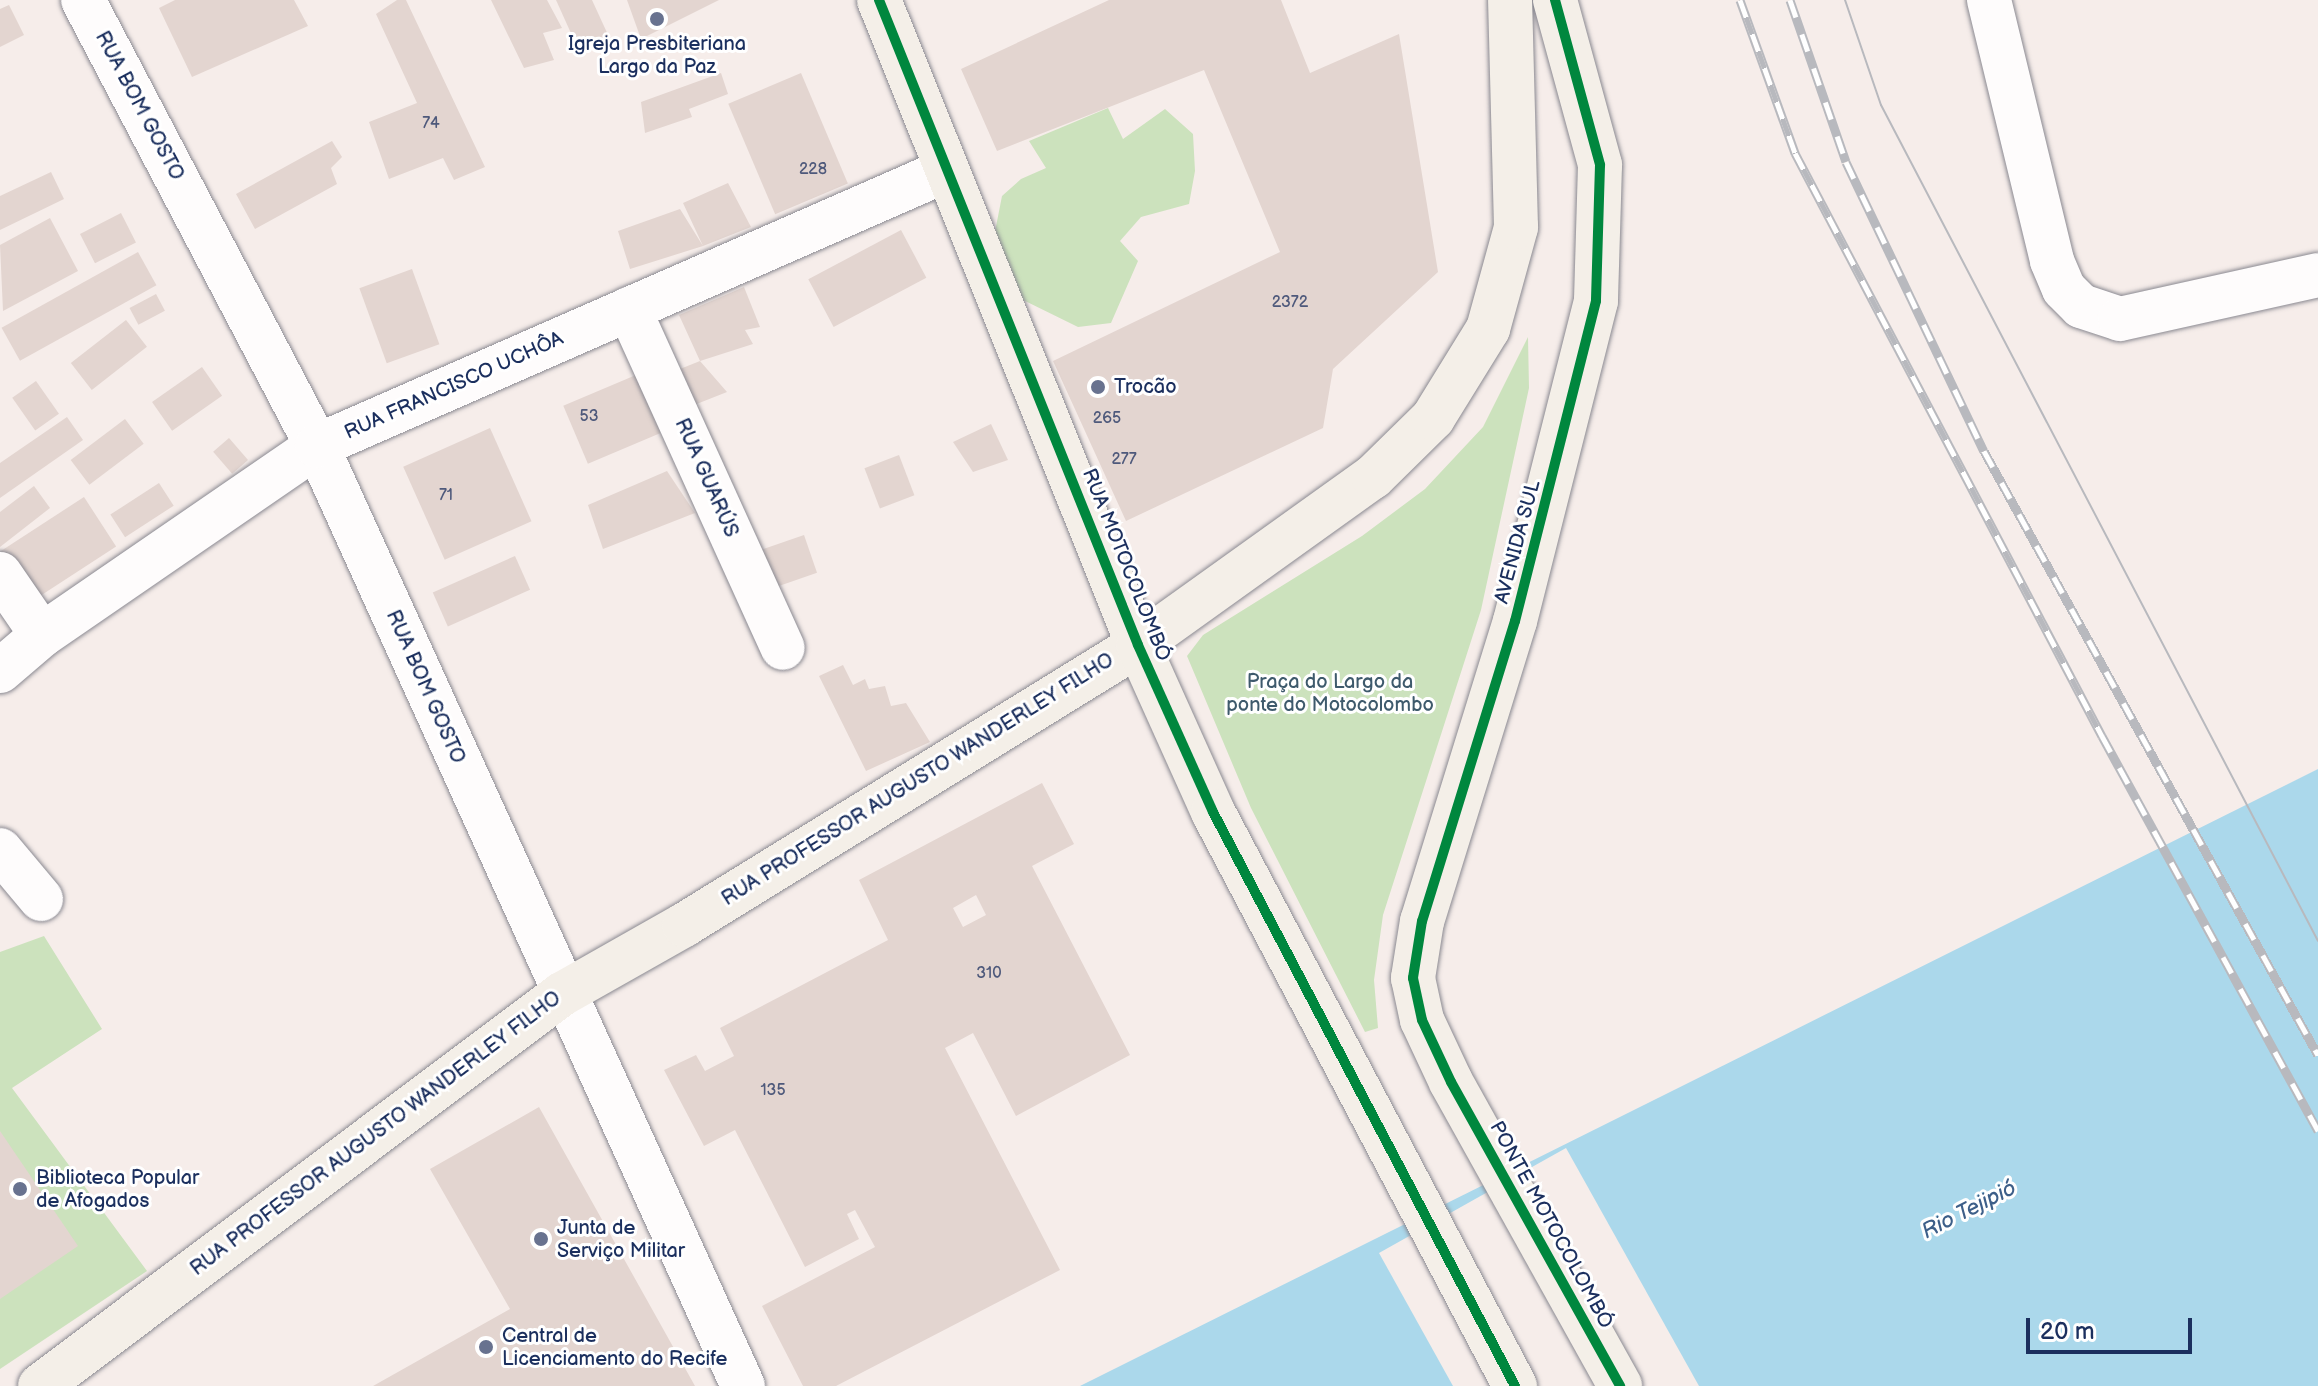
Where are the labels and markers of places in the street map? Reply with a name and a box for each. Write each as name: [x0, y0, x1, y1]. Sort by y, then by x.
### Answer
marker: Igreja Presbiteriana Largo da Paz: [648, 10, 666, 28]
place label: Igreja Presbiteriana Largo da Paz: [568, 32, 746, 79]
place label: Trocão: [1114, 375, 1177, 399]
marker: Trocão: [1089, 378, 1107, 396]
place label: Biblioteca Popular de Afogados: [36, 1166, 199, 1213]
marker: Biblioteca Popular de Afogados: [11, 1180, 29, 1198]
place label: Junta de Serviço Militar: [557, 1216, 685, 1263]
marker: Junta de Serviço Militar: [532, 1230, 550, 1248]
place label: Central de Licenciamento do Recife: [502, 1324, 727, 1371]
marker: Central de Licenciamento do Recife: [477, 1338, 495, 1356]

